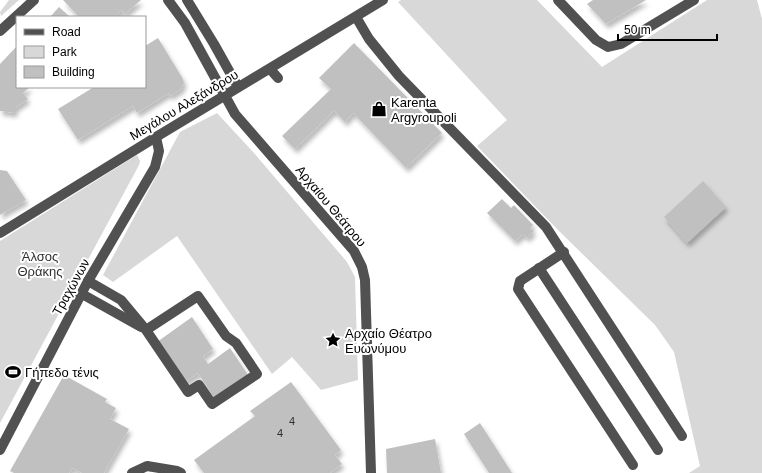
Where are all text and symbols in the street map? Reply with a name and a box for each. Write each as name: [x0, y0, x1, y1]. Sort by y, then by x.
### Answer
legend: [16, 16, 146, 88]
scale bar: [618, 16, 717, 42]
text: 50 m: [624, 23, 651, 37]
text: Road: [52, 25, 81, 39]
text: Park: [52, 45, 78, 59]
text: Building: [52, 65, 95, 79]
street label: Μεγάλου Αλεξάνδρου: [127, 67, 241, 143]
place label: Karenta Argyroupoli: [391, 95, 457, 125]
shop icon: Karenta Argyroupoli: [370, 100, 388, 118]
street label: Αρχαίου Θεάτρου: [293, 162, 369, 250]
park label: Άλσος Θράκης: [17, 249, 63, 279]
street label: Τραχώνων: [49, 256, 93, 318]
place label: Αρχαίο Θέατρο Ευωνύμου: [345, 326, 432, 356]
place icon: Αρχαίο Θέατρο Ευωνύμου: [324, 331, 342, 349]
sports icon: Γήπεδο τένις: [4, 363, 22, 381]
place label: Γήπεδο τένις: [25, 365, 99, 380]
house number: 4: [289, 415, 295, 427]
house number: 4: [277, 427, 283, 439]

